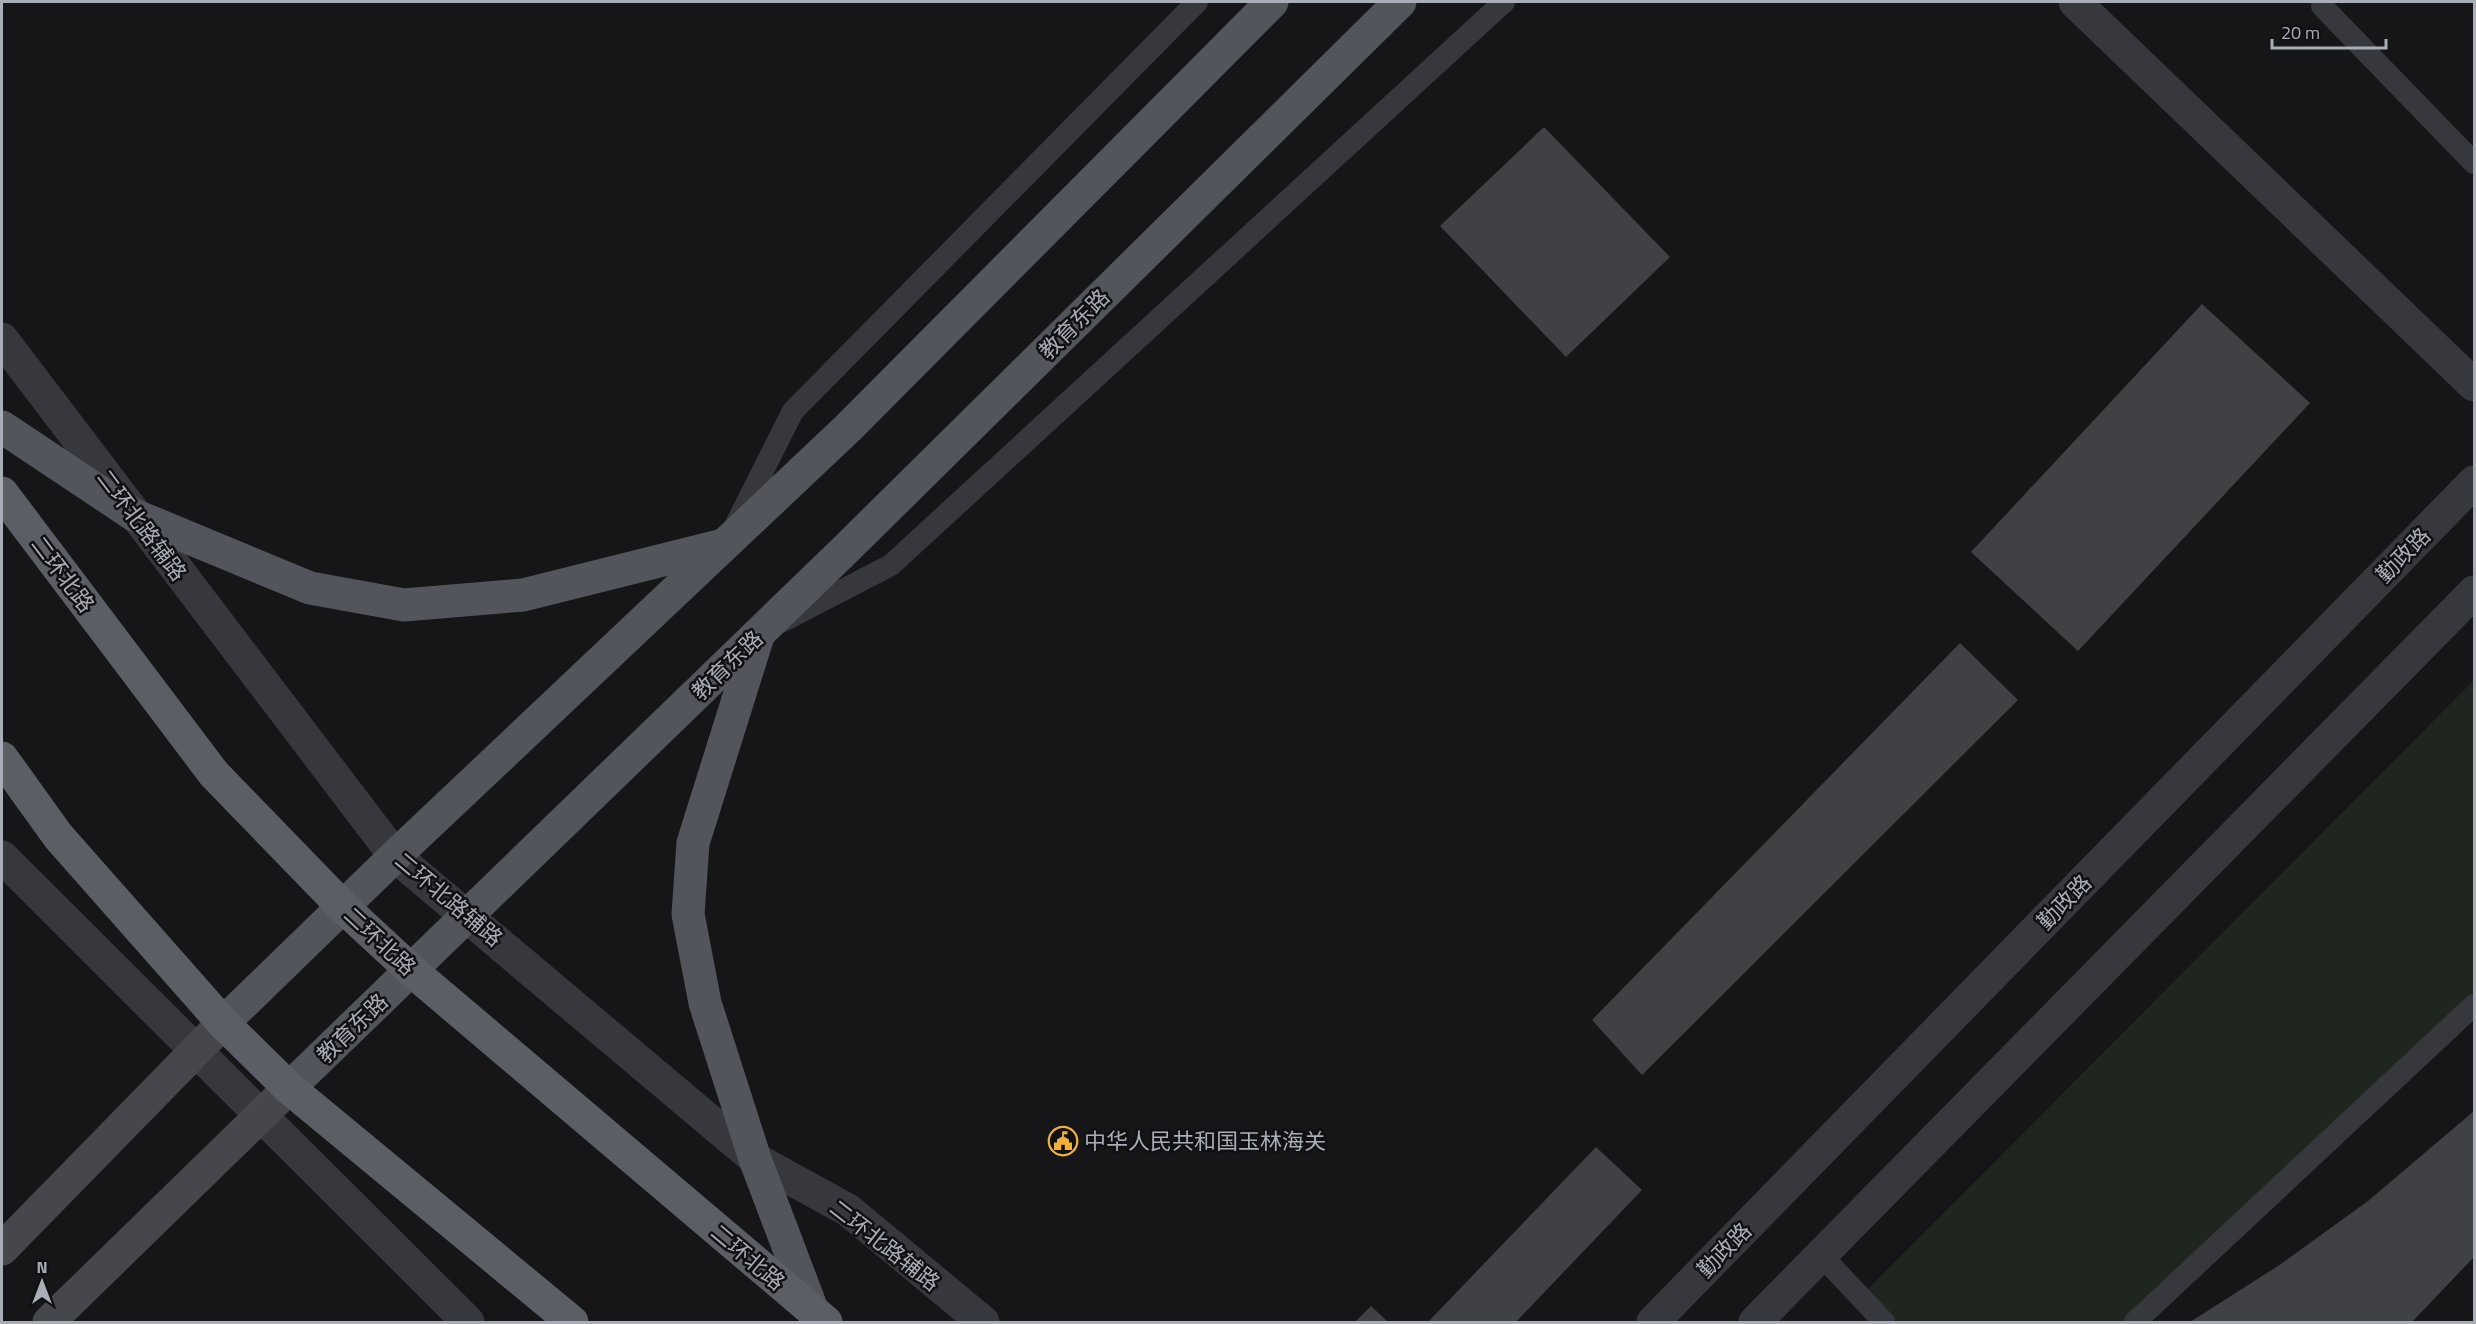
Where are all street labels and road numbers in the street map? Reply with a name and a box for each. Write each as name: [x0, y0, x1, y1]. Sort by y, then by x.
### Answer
street label: 教育东路: [1031, 281, 1117, 367]
street label: 二环北路辅路: [89, 462, 195, 588]
street label: 勤政路: [2368, 519, 2438, 591]
street label: 二环北路: [23, 529, 103, 619]
street label: 教育东路: [684, 622, 770, 708]
street label: 二环北路辅路: [388, 844, 510, 954]
street label: 勤政路: [2029, 866, 2099, 938]
street label: 二环北路: [336, 899, 424, 983]
street label: 教育东路: [309, 985, 395, 1071]
street label: 二环北路辅路: [823, 1191, 947, 1299]
street label: 勤政路: [1689, 1214, 1759, 1286]
street label: 二环北路: [703, 1216, 793, 1298]

